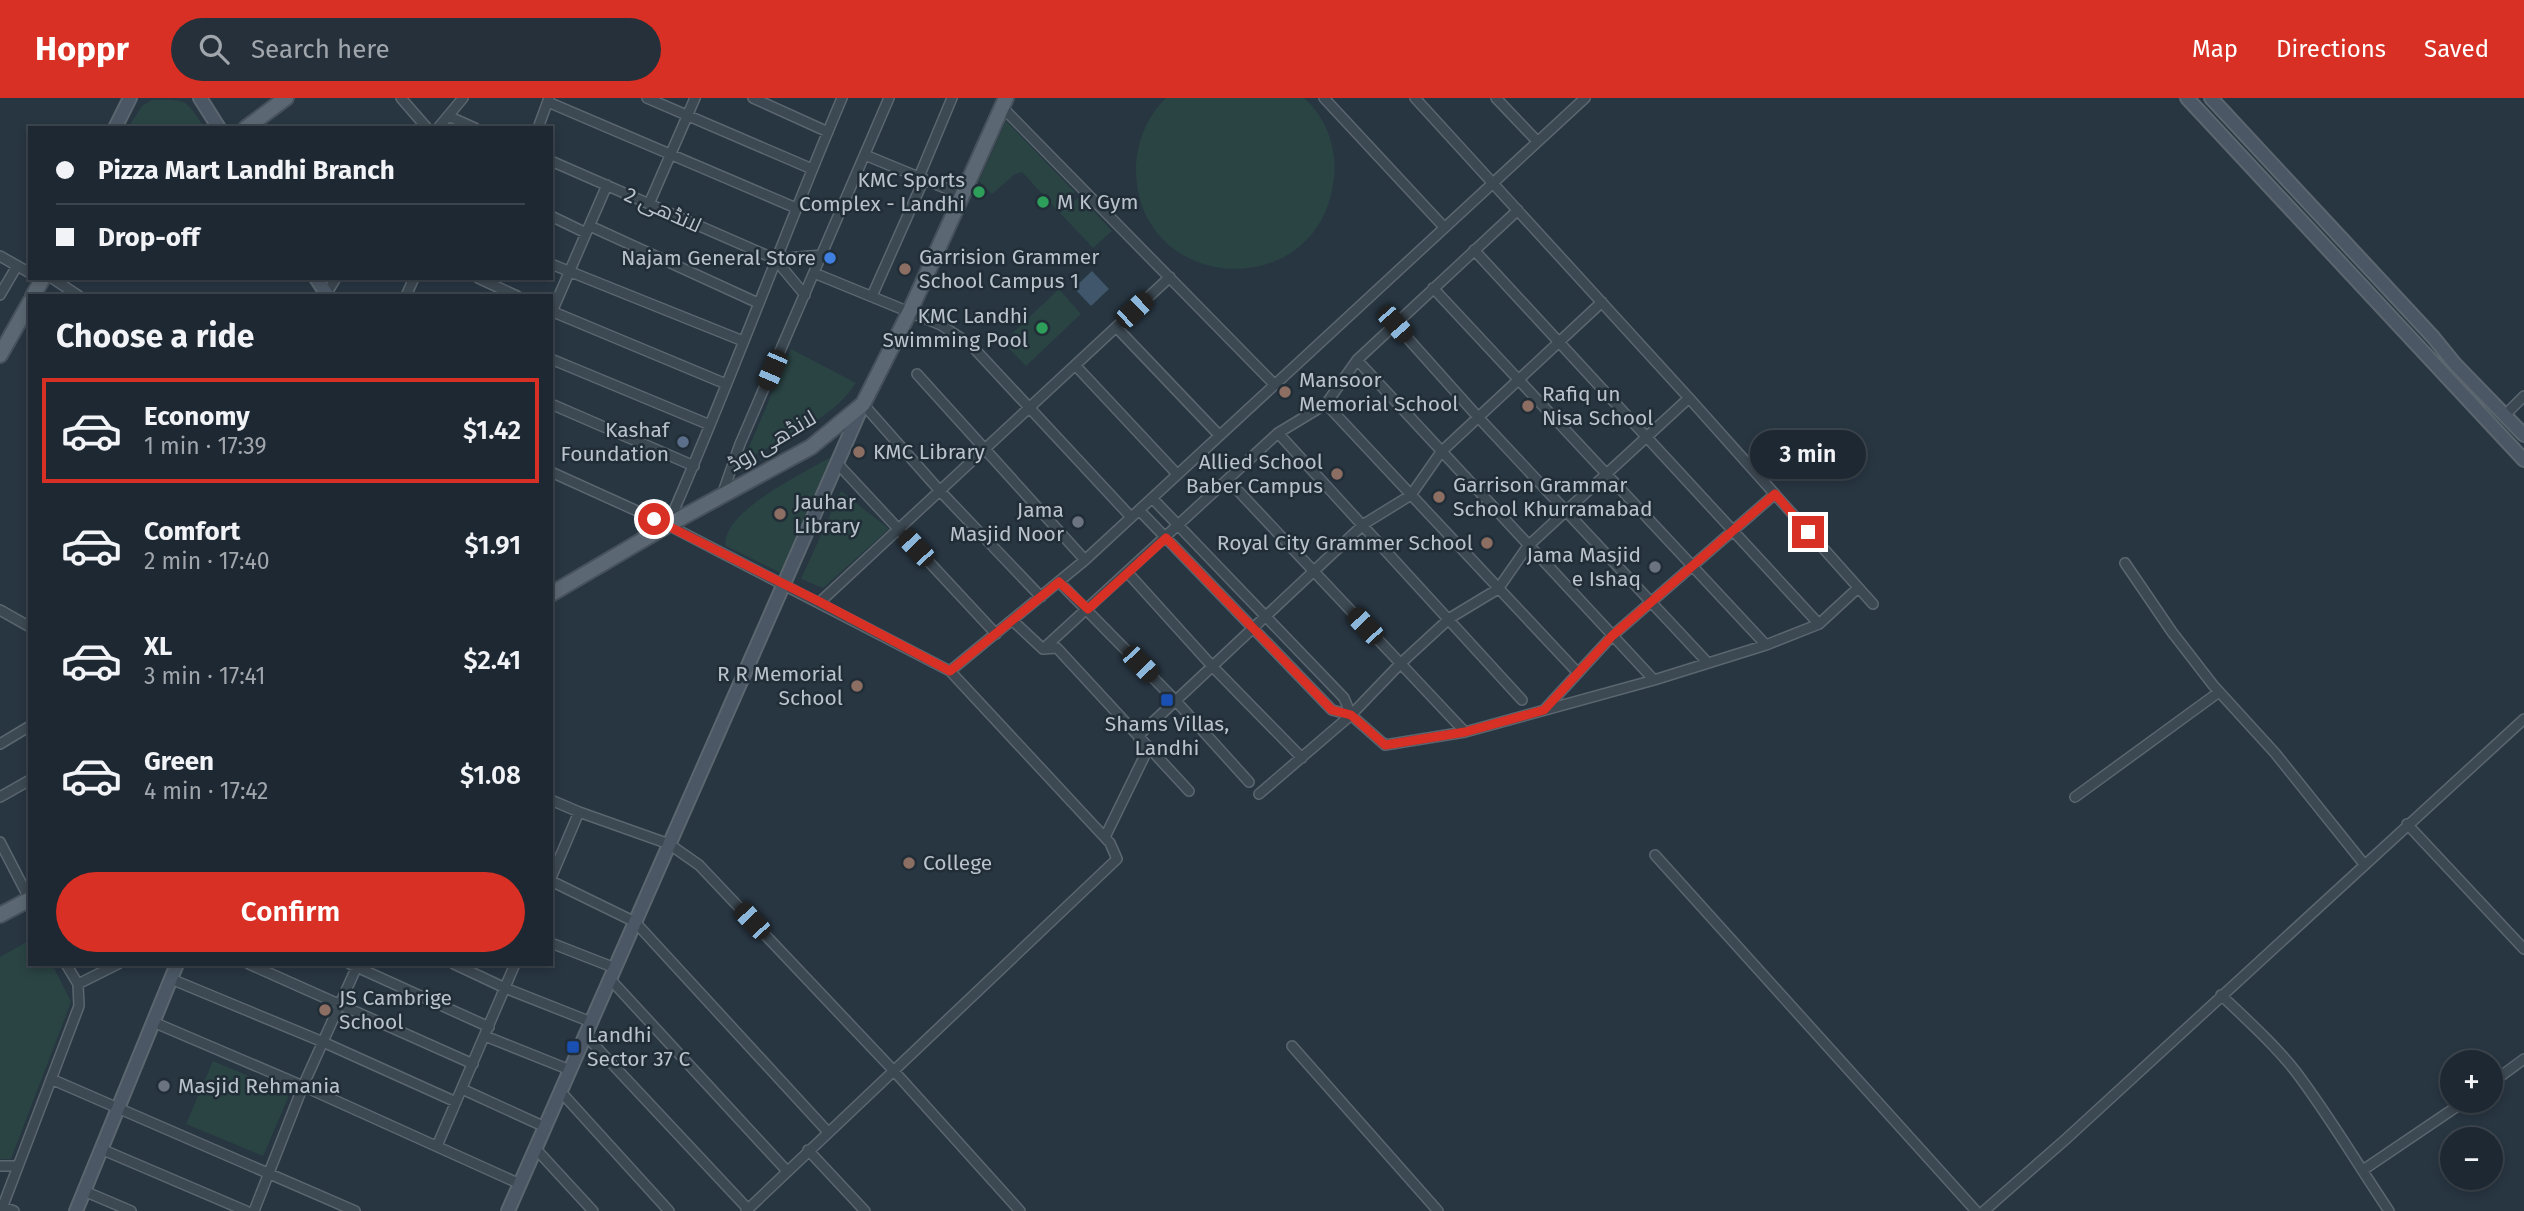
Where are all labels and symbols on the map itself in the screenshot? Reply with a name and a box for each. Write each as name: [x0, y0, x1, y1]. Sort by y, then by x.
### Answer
place label: KMC Sports Complex - Landhi: [799, 167, 965, 217]
street label: لانڈھی 2: [620, 182, 706, 238]
marker: KMC Sports Complex - Landhi: [971, 184, 987, 200]
place label: M K Gym: [1057, 189, 1138, 215]
marker: M K Gym: [1035, 194, 1051, 210]
place label: Garrision Grammer School Campus 1: [919, 244, 1099, 294]
place label: Najam General Store: [621, 245, 816, 271]
marker: Najam General Store: [822, 250, 838, 266]
marker: Garrision Grammer School Campus 1: [897, 261, 913, 277]
car: [1112, 288, 1157, 332]
car: [1374, 301, 1417, 347]
place label: KMC Landhi Swimming Pool: [883, 303, 1028, 353]
marker: KMC Landhi Swimming Pool: [1034, 320, 1050, 336]
car: [755, 347, 790, 393]
place label: Mansoor Memorial School: [1299, 367, 1458, 417]
place label: Rafiq un Nisa School: [1542, 381, 1653, 431]
marker: Mansoor Memorial School: [1277, 384, 1293, 400]
marker: Rafiq un Nisa School: [1520, 398, 1536, 414]
street label: لانڈھی روڈ: [723, 405, 821, 477]
place label: Kashaf Foundation: [561, 417, 671, 467]
callout: 3 min: [1750, 430, 1866, 480]
marker: Kashaf Foundation: [675, 434, 691, 450]
place label: KMC Library: [873, 439, 986, 465]
marker: KMC Library: [851, 444, 867, 460]
place label: Allied School Baber Campus: [1186, 449, 1323, 499]
marker: Allied School Baber Campus: [1329, 466, 1345, 482]
place label: Garrison Grammar School Khurramabad: [1453, 472, 1653, 522]
place label: Jauhar Library: [794, 489, 861, 539]
marker: Garrison Grammar School Khurramabad: [1431, 489, 1447, 505]
place label: Jama Masjid Noor: [950, 497, 1064, 547]
route start: [638, 503, 670, 535]
marker: Jauhar Library: [772, 506, 788, 522]
marker: Jama Masjid Noor: [1070, 514, 1086, 530]
route end: [1792, 516, 1824, 548]
car: [894, 525, 939, 571]
place label: Royal City Grammer School: [1217, 530, 1473, 556]
marker: Royal City Grammer School: [1479, 535, 1495, 551]
place label: Jama Masjid e Ishaq: [1526, 542, 1641, 592]
marker: Jama Masjid e Ishaq: [1647, 559, 1663, 575]
car: [1343, 603, 1388, 649]
car: [1118, 642, 1163, 686]
place label: R R Memorial School: [717, 661, 843, 711]
marker: R R Memorial School: [849, 678, 865, 694]
marker: Shams Villas, Landhi: [1159, 692, 1175, 708]
place label: Shams Villas, Landhi: [1105, 711, 1229, 761]
place label: College: [923, 850, 992, 876]
marker: College: [901, 855, 917, 871]
car: [730, 898, 775, 944]
place label: JS Cambrige School: [339, 985, 452, 1035]
marker: JS Cambrige School: [317, 1002, 333, 1018]
place label: Landhi Sector 37 C: [587, 1022, 690, 1072]
marker: Landhi Sector 37 C: [565, 1039, 581, 1055]
place label: Masjid Rehmania: [178, 1073, 341, 1099]
marker: Masjid Rehmania: [156, 1078, 172, 1094]

